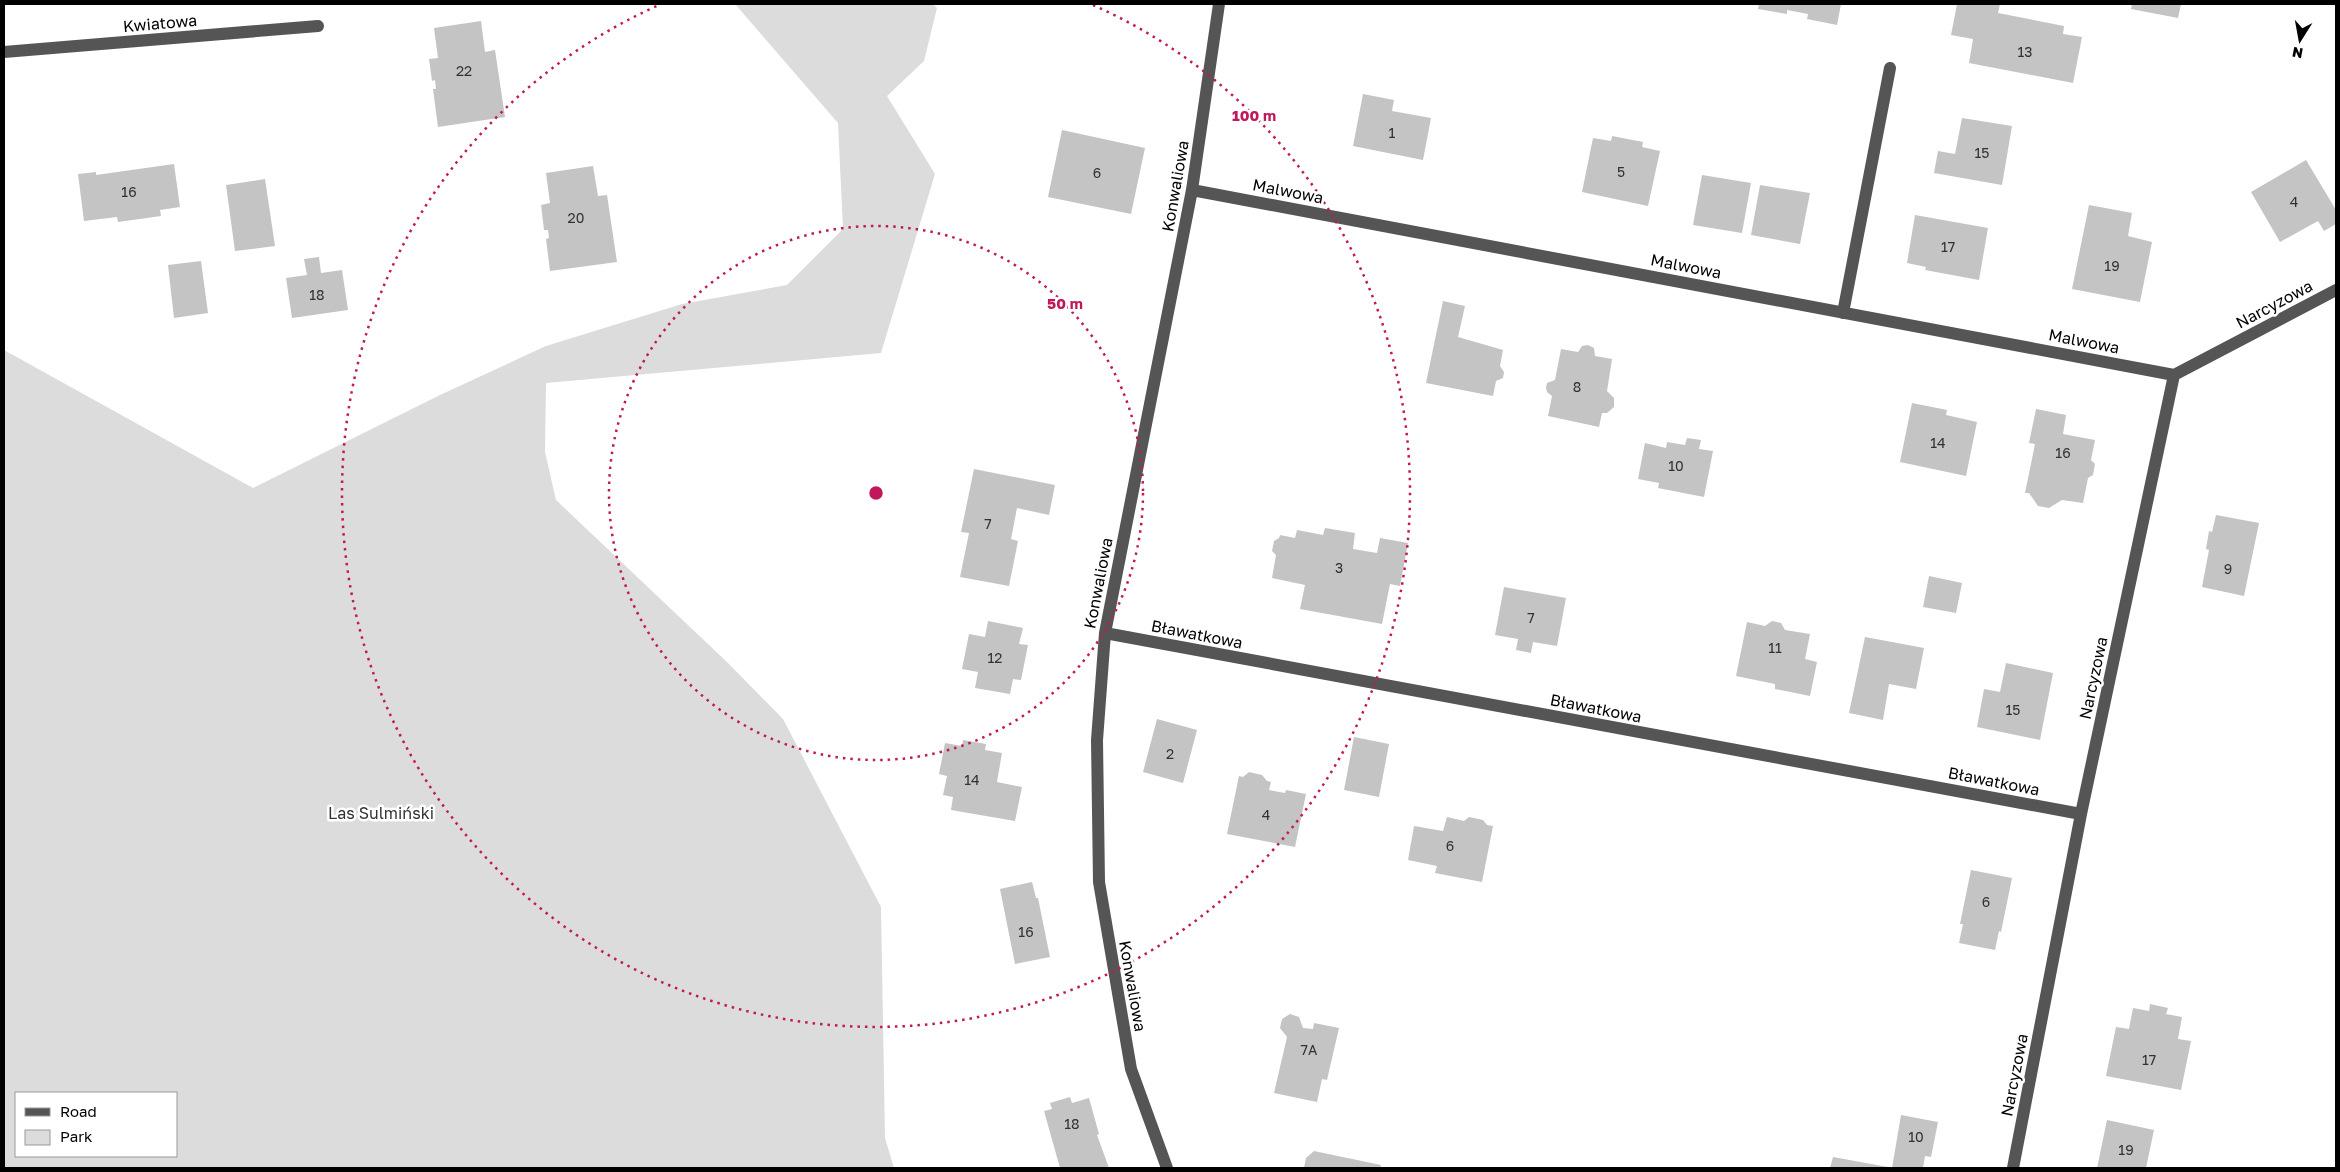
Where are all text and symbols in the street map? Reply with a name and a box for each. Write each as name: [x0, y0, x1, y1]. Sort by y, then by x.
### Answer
street label: Kwiatowa: [122, 10, 198, 36]
north arrow: [2275, 15, 2325, 65]
house number: 13: [2018, 43, 2032, 60]
text: N: [2291, 44, 2304, 63]
house number: 22: [456, 62, 472, 79]
text: 100 m: [1232, 106, 1276, 124]
house number: 1: [1389, 124, 1396, 141]
street label: Konwaliowa: [1157, 139, 1193, 233]
house number: 15: [1975, 144, 1989, 161]
house number: 5: [1617, 163, 1625, 180]
house number: 6: [1093, 164, 1101, 181]
street label: Malwowa: [1251, 174, 1325, 208]
house number: 16: [121, 183, 137, 200]
house number: 4: [2290, 193, 2298, 210]
house number: 20: [568, 209, 584, 226]
house number: 17: [1941, 238, 1955, 255]
street label: Malwowa: [1649, 249, 1723, 283]
house number: 19: [2104, 257, 2120, 274]
street label: Narcyzowa: [2232, 275, 2316, 333]
house number: 18: [309, 286, 325, 303]
text: 50 m: [1047, 294, 1083, 312]
street label: Malwowa: [2047, 324, 2121, 358]
house number: 8: [1573, 378, 1581, 395]
house number: 14: [1930, 434, 1946, 451]
house number: 16: [2055, 444, 2071, 461]
house number: 10: [1668, 457, 1684, 474]
centre of rings: [867, 484, 885, 502]
house number: 7: [984, 515, 992, 532]
street label: Konwaliowa: [1079, 536, 1117, 630]
house number: 3: [1335, 559, 1343, 576]
house number: 9: [2224, 560, 2232, 577]
house number: 7: [1527, 609, 1535, 626]
street label: Bławatkowa: [1150, 615, 1244, 653]
street label: Narcyzowa: [2074, 635, 2112, 721]
house number: 11: [1768, 639, 1782, 656]
house number: 12: [988, 649, 1002, 666]
street label: Bławatkowa: [1549, 689, 1643, 727]
house number: 15: [2006, 701, 2020, 718]
house number: 2: [1166, 745, 1174, 762]
street label: Bławatkowa: [1947, 762, 2041, 800]
house number: 14: [964, 771, 980, 788]
park label: Las Sulmiński: [328, 803, 434, 823]
house number: 4: [1262, 806, 1270, 823]
house number: 6: [1446, 837, 1454, 854]
house number: 6: [1982, 893, 1990, 910]
house number: 16: [1018, 923, 1034, 940]
street label: Konwaliowa: [1115, 939, 1151, 1033]
street label: Narcyzowa: [1996, 1032, 2032, 1118]
house number: 7A: [1301, 1041, 1318, 1058]
house number: 17: [2142, 1051, 2156, 1068]
legend: [15, 1092, 178, 1157]
text: Road: [60, 1102, 97, 1120]
house number: 18: [1064, 1115, 1080, 1132]
text: Park: [60, 1127, 93, 1145]
house number: 10: [1908, 1128, 1924, 1145]
house number: 19: [2118, 1141, 2134, 1158]

